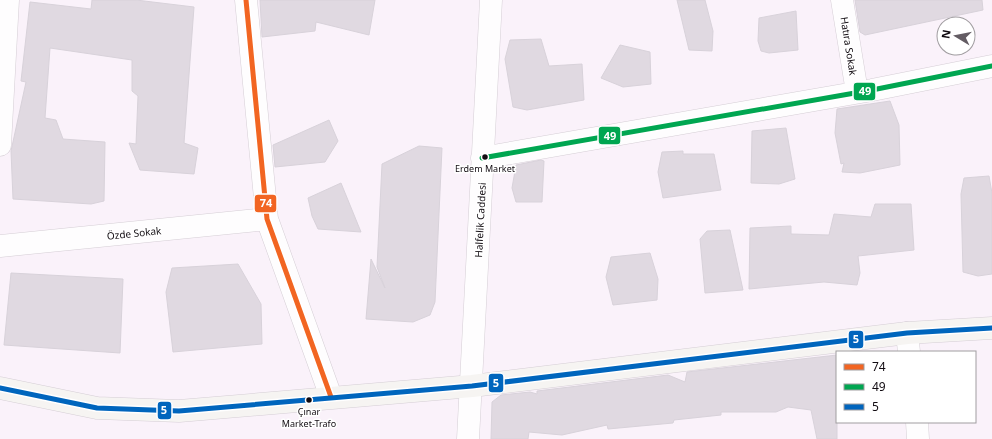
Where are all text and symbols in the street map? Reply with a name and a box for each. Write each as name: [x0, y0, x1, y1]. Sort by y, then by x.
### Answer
street label: Hatıra Sokak: [837, 16, 861, 77]
north arrow: [936, 16, 976, 56]
text: N: [937, 28, 954, 40]
line badge: 49: [853, 82, 876, 101]
text: 49: [859, 83, 871, 98]
line badge: 49: [598, 126, 621, 145]
text: 49: [604, 128, 616, 143]
marker: Erdem Market: [480, 152, 490, 162]
place label: Erdem Market: [455, 162, 516, 175]
street label: Halfelik Caddesi: [471, 182, 489, 258]
line badge: 74: [254, 194, 277, 213]
text: 74: [260, 195, 273, 210]
street label: Özde Sokak: [106, 223, 163, 243]
line badge: 5: [848, 330, 864, 349]
text: 5: [853, 331, 859, 346]
legend: [836, 351, 976, 423]
text: 74: [872, 358, 886, 375]
line badge: 5: [488, 373, 504, 393]
text: 5: [493, 375, 499, 390]
text: 49: [872, 378, 886, 395]
marker: Çınar Market-Trafo: [304, 395, 314, 405]
text: 5: [872, 398, 879, 415]
line badge: 5: [157, 401, 172, 420]
text: 5: [161, 402, 167, 417]
place label: Çınar Market-Trafo: [282, 405, 336, 430]

